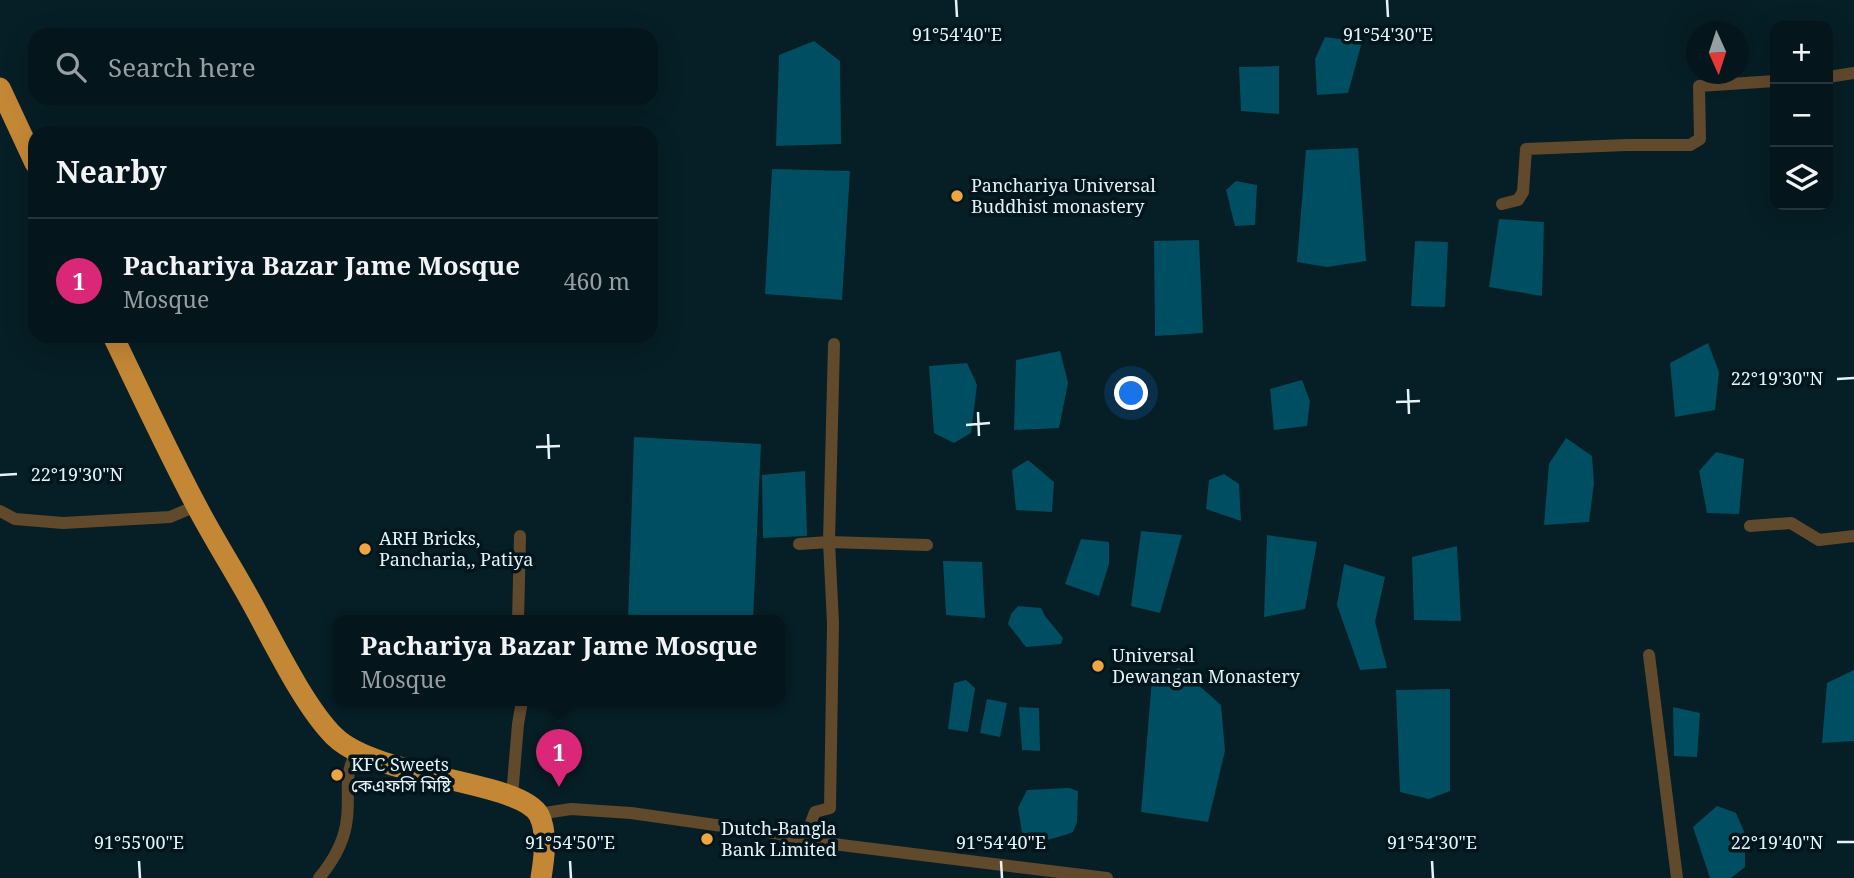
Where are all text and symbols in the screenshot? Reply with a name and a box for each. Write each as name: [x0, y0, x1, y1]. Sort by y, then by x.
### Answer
north arrow: [1686, 21, 1749, 84]
map controls: [1770, 21, 1833, 210]
button: +: [1770, 21, 1833, 84]
text: 91°54'40"E: [912, 22, 1002, 46]
text: 91°54'30"E: [1343, 22, 1433, 46]
search box: [28, 28, 658, 105]
icon: search: [52, 48, 90, 86]
text: Search here: [108, 49, 256, 85]
button: −: [1770, 84, 1833, 147]
button: layers: [1770, 147, 1833, 210]
text: Nearby: [56, 151, 167, 192]
place label: Panchariya Universal Buddhist monastery: [971, 173, 1156, 218]
marker: Panchariya Universal Buddhist monastery: [949, 188, 965, 204]
text: Pachariya Bazar Jame Mosque: [123, 247, 520, 283]
text: 1: [73, 265, 86, 297]
text: 460 m: [564, 265, 630, 297]
text: Mosque: [123, 283, 209, 315]
text: 22°19'30"N: [1731, 366, 1824, 390]
your location: [1114, 376, 1148, 410]
text: 22°19'30"N: [31, 462, 124, 486]
place label: ARH Bricks, Pancharia,, Patiya: [379, 526, 534, 571]
marker: ARH Bricks, Pancharia,, Patiya: [357, 541, 373, 557]
popup: [333, 615, 785, 706]
text: Pachariya Bazar Jame Mosque: [360, 627, 758, 663]
place label: Universal Dewangan Monastery: [1112, 643, 1301, 688]
marker: Universal Dewangan Monastery: [1090, 658, 1106, 674]
text: Mosque: [360, 663, 447, 695]
pin: 1: [536, 729, 582, 787]
place label: KFC Sweets কেএফসি মিষ্টি: [351, 752, 451, 797]
marker: KFC Sweets কেএফসি মিষ্টি: [329, 767, 345, 783]
place label: Dutch-Bangla Bank Limited: [721, 816, 837, 861]
text: 91°55'00"E: [94, 830, 184, 854]
text: 91°54'50"E: [525, 830, 615, 854]
text: 91°54'40"E: [956, 830, 1046, 854]
text: 91°54'30"E: [1387, 830, 1477, 854]
text: 22°19'40"N: [1731, 830, 1824, 854]
marker: Dutch-Bangla Bank Limited: [699, 831, 715, 847]

